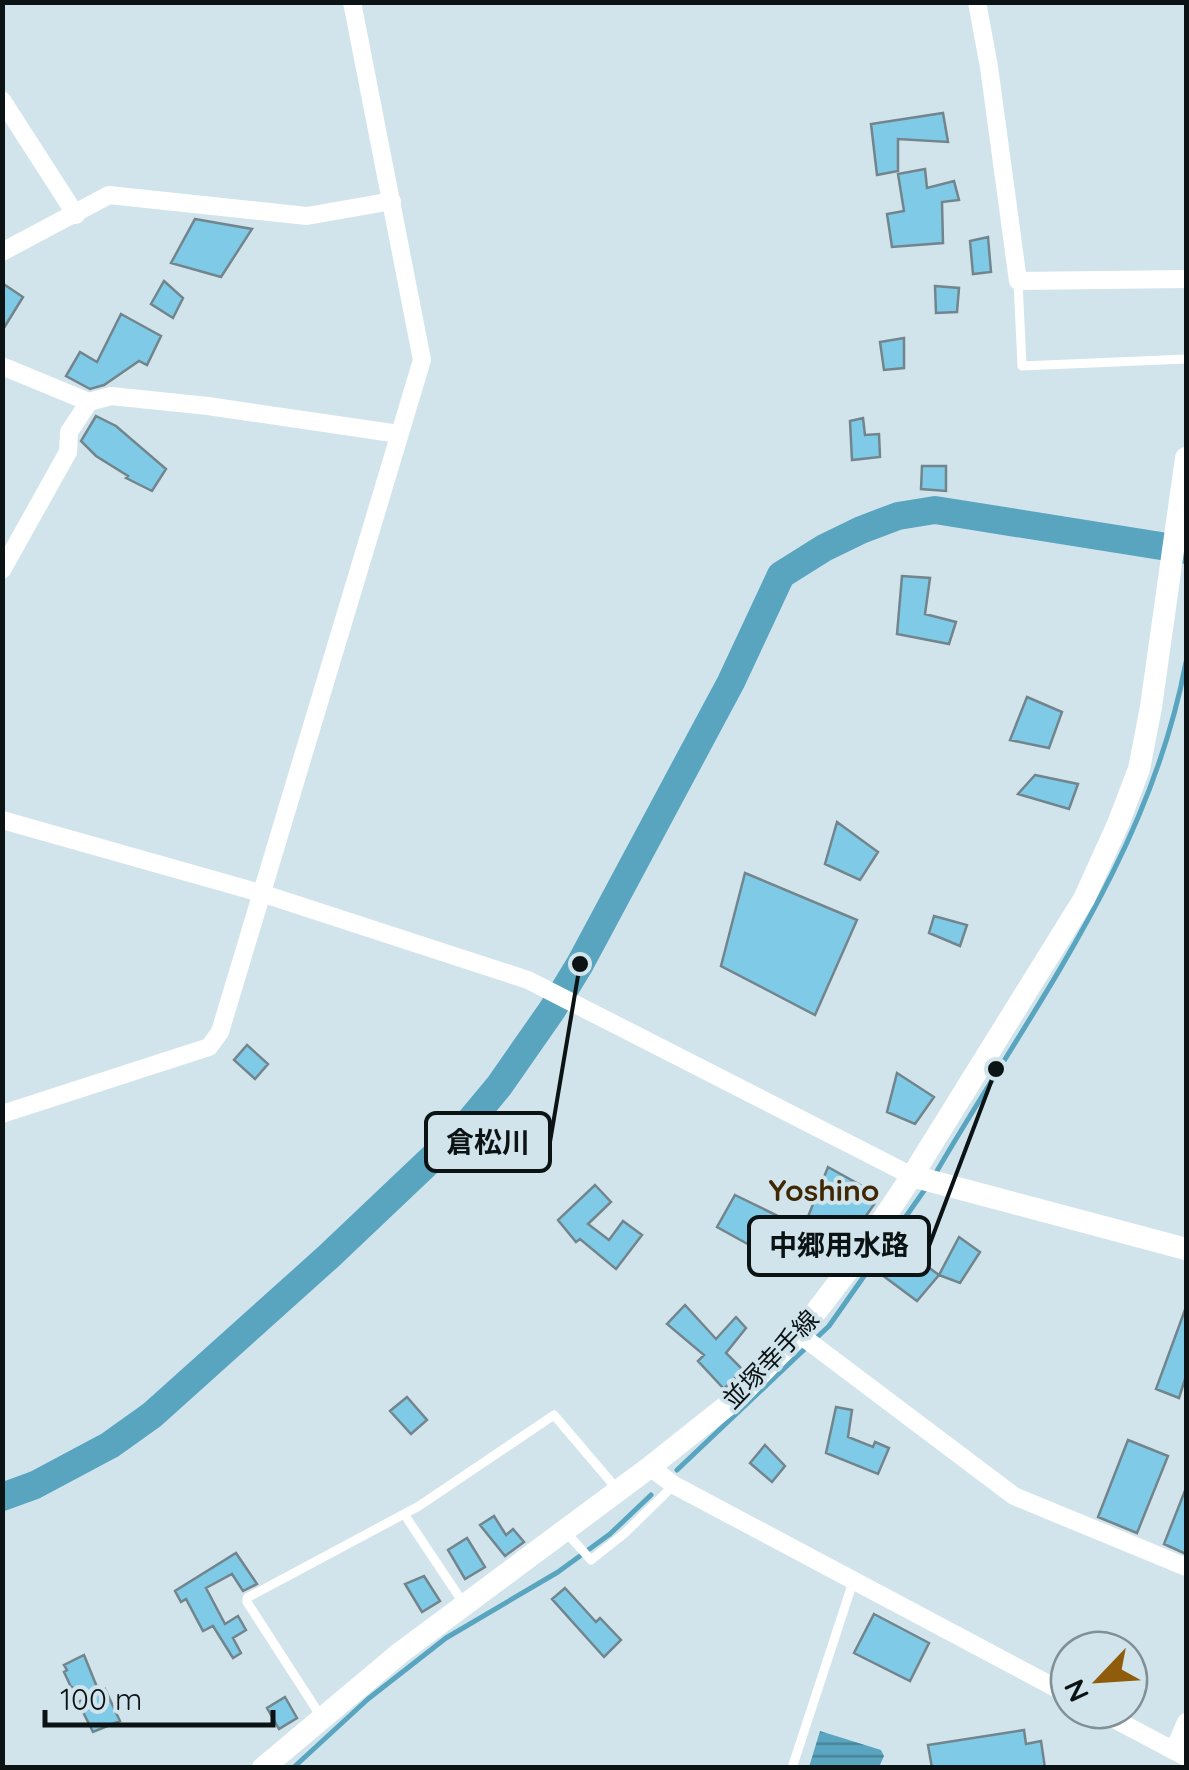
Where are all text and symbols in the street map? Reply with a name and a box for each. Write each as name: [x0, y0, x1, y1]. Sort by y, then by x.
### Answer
callout: 倉松川: [426, 1113, 550, 1171]
text: 倉松川: [446, 1124, 530, 1159]
district label: Yoshino: [768, 1171, 880, 1209]
callout: 中郷用水路: [749, 1217, 929, 1275]
text: 中郷用水路: [769, 1227, 909, 1262]
street label: 並塚幸手線: [715, 1303, 825, 1415]
north arrow: [1049, 1630, 1149, 1730]
scale bar: [45, 1665, 272, 1727]
text: N: [1056, 1674, 1096, 1708]
text: 100 m: [60, 1680, 142, 1718]

